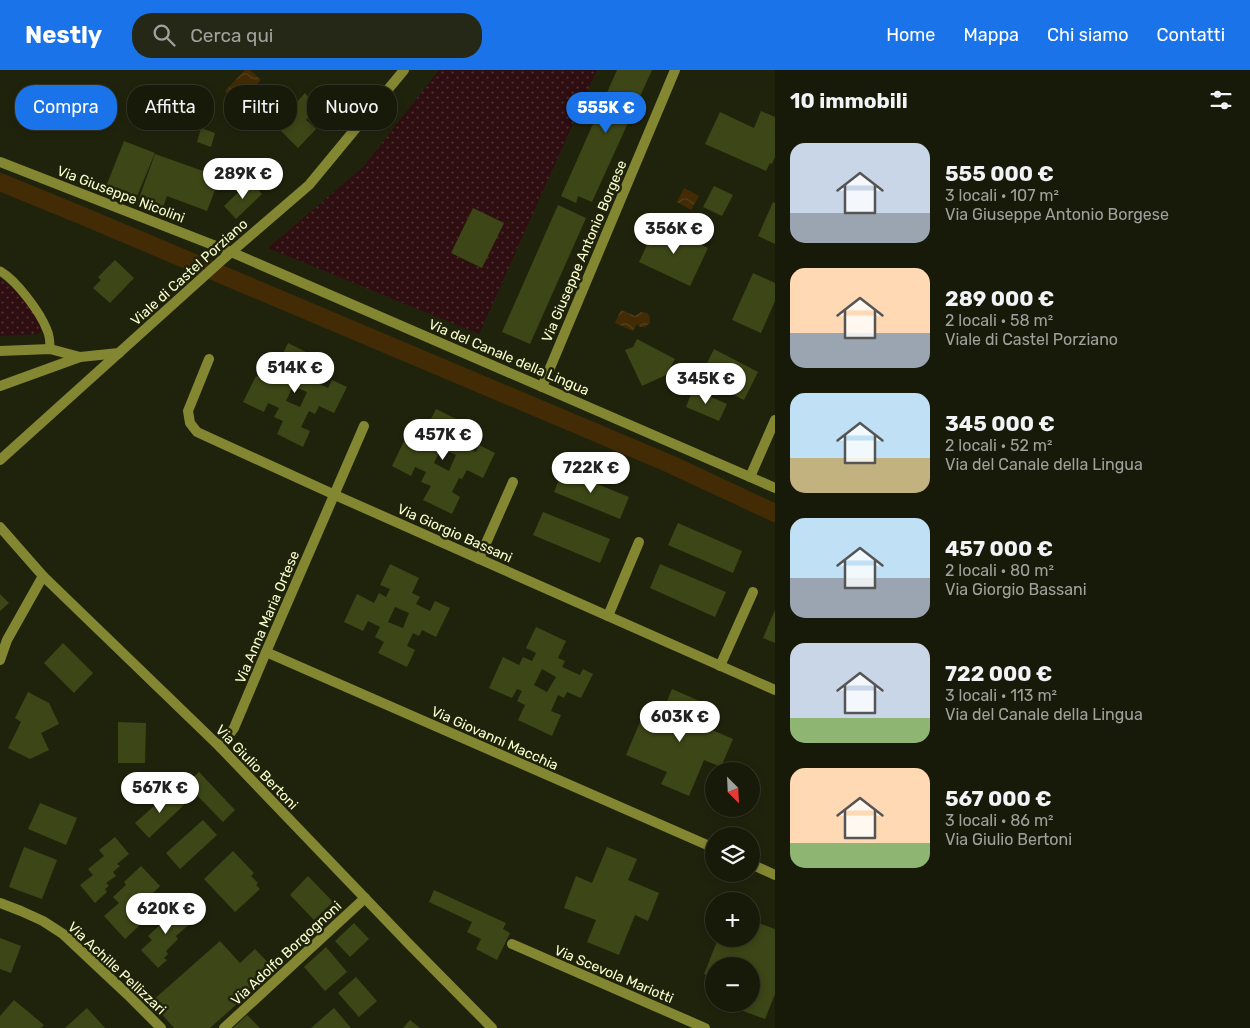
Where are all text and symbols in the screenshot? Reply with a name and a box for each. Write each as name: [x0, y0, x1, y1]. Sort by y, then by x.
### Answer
search box: [132, 13, 482, 58]
text: Nestly: [25, 21, 102, 49]
icon: search: [150, 21, 178, 49]
text: Cerca qui: [190, 24, 273, 47]
text: Home: [886, 24, 935, 46]
text: Mappa: [963, 24, 1019, 46]
text: Chi siamo: [1047, 24, 1129, 46]
text: Contatti: [1157, 24, 1225, 46]
chip: Compra: [15, 85, 117, 130]
chip: Affitta: [127, 85, 214, 130]
chip: Filtri: [224, 85, 297, 130]
chip: Nuovo: [307, 85, 397, 130]
icon: filters: [1207, 86, 1235, 114]
text: 10 immobili: [790, 88, 908, 113]
pin: 555K €: [565, 92, 647, 134]
text: 555K €: [577, 98, 635, 117]
pin: 289K €: [202, 158, 284, 200]
street label: Via Giuseppe Antonio Borgese: [538, 158, 631, 345]
text: 555 000 €: [945, 161, 1054, 186]
street label: Via Giuseppe Nicolini: [55, 162, 187, 227]
icon: home: [830, 163, 890, 223]
text: 289K €: [214, 164, 272, 183]
text: 3 locali · 107 m²: [945, 186, 1059, 205]
text: Via Giuseppe Antonio Borgese: [945, 205, 1169, 224]
pin: 356K €: [633, 212, 715, 255]
street label: Viale di Castel Porziano: [127, 215, 251, 329]
text: 356K €: [645, 219, 703, 238]
text: 289 000 €: [945, 286, 1055, 311]
icon: home: [830, 288, 890, 348]
text: 2 locali · 58 m²: [945, 311, 1053, 330]
street label: Via del Canale della Lingua: [426, 316, 592, 399]
text: Viale di Castel Porziano: [945, 330, 1118, 349]
pin: 514K €: [254, 352, 336, 394]
text: 514K €: [267, 358, 323, 377]
pin: 345K €: [665, 362, 747, 405]
text: 345K €: [677, 369, 735, 388]
text: 345 000 €: [945, 411, 1055, 436]
icon: home: [830, 413, 890, 473]
pin: 457K €: [402, 418, 484, 461]
text: 457K €: [415, 425, 471, 444]
text: 2 locali · 52 m²: [945, 436, 1052, 455]
pin: 722K €: [550, 452, 632, 494]
text: Via del Canale della Lingua: [945, 455, 1143, 474]
text: 722K €: [563, 458, 619, 477]
street label: Via Giorgio Bassani: [395, 500, 515, 566]
text: 457 000 €: [945, 536, 1053, 561]
icon: home: [830, 538, 890, 598]
street label: Via Anna Maria Ortese: [232, 548, 303, 686]
text: 2 locali · 80 m²: [945, 561, 1054, 580]
text: Via Giorgio Bassani: [945, 580, 1087, 599]
text: 722 000 €: [945, 661, 1053, 686]
icon: home: [830, 663, 890, 723]
text: 3 locali · 113 m²: [945, 686, 1057, 705]
pin: 603K €: [639, 700, 721, 743]
street label: Via Giovanni Macchia: [429, 703, 561, 774]
text: Via del Canale della Lingua: [945, 705, 1143, 724]
text: 603K €: [651, 707, 709, 726]
street label: Via Giulio Bertoni: [212, 721, 301, 813]
north arrow: [705, 762, 760, 818]
map controls: [705, 762, 760, 1012]
pin: 567K €: [119, 772, 201, 814]
text: 567K €: [132, 778, 188, 797]
text: 567 000 €: [945, 786, 1052, 811]
icon: home: [830, 788, 890, 848]
text: 3 locali · 86 m²: [945, 811, 1054, 830]
button: layers: [705, 827, 760, 882]
text: Via Giulio Bertoni: [945, 830, 1072, 849]
pin: 620K €: [125, 892, 207, 935]
button: +: [705, 892, 760, 947]
street label: Via Adolfo Borgognoni: [228, 898, 345, 1009]
text: 620K €: [137, 899, 195, 918]
street label: Via Achille Pellizzari: [64, 919, 169, 1018]
street label: Via Scevola Mariotti: [552, 942, 676, 1007]
button: −: [705, 957, 760, 1012]

